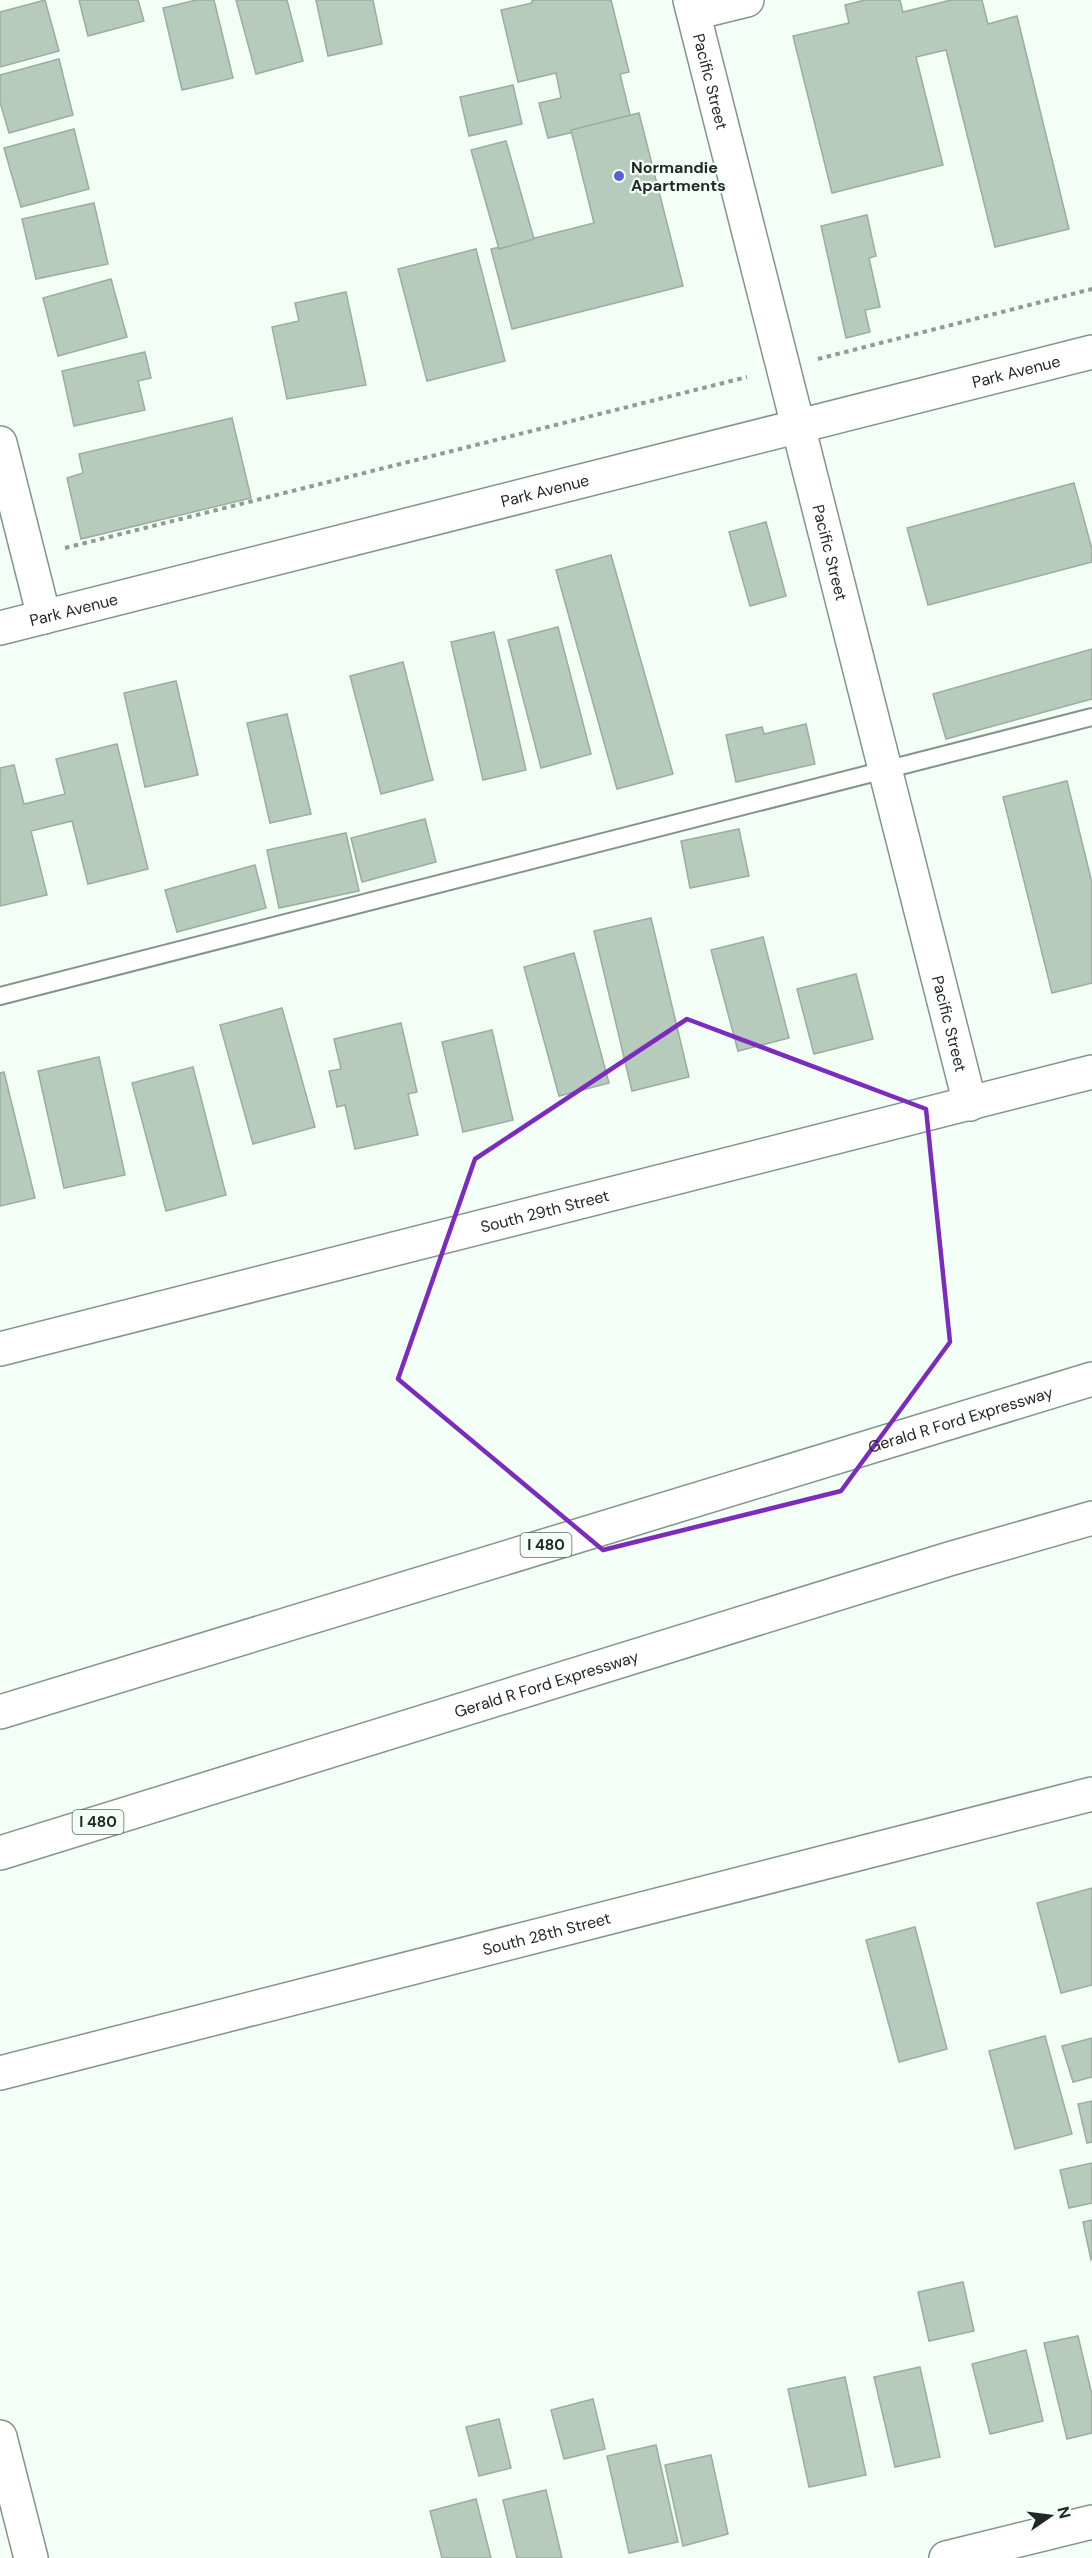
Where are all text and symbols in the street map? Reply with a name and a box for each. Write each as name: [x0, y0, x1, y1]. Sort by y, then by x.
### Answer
street label: Pacific Street: [688, 31, 732, 132]
place label: Normandie Apartments: [631, 157, 726, 196]
marker: Normandie Apartments: [612, 169, 626, 183]
street label: Park Avenue: [970, 350, 1063, 393]
street label: Park Avenue: [499, 470, 591, 512]
street label: Pacific Street: [807, 502, 852, 603]
street label: Park Avenue: [27, 589, 120, 631]
street label: Pacific Street: [927, 973, 971, 1074]
street label: South 29th Street: [478, 1185, 611, 1238]
street label: Gerald R Ford Expressway: [866, 1382, 1055, 1458]
road number: I 480: [520, 1533, 572, 1557]
street label: Gerald R Ford Expressway: [452, 1646, 641, 1723]
road number: I 480: [72, 1810, 124, 1834]
street label: South 28th Street: [480, 1907, 613, 1960]
north arrow: [1020, 2486, 1080, 2546]
text: N: [1052, 2504, 1076, 2521]

